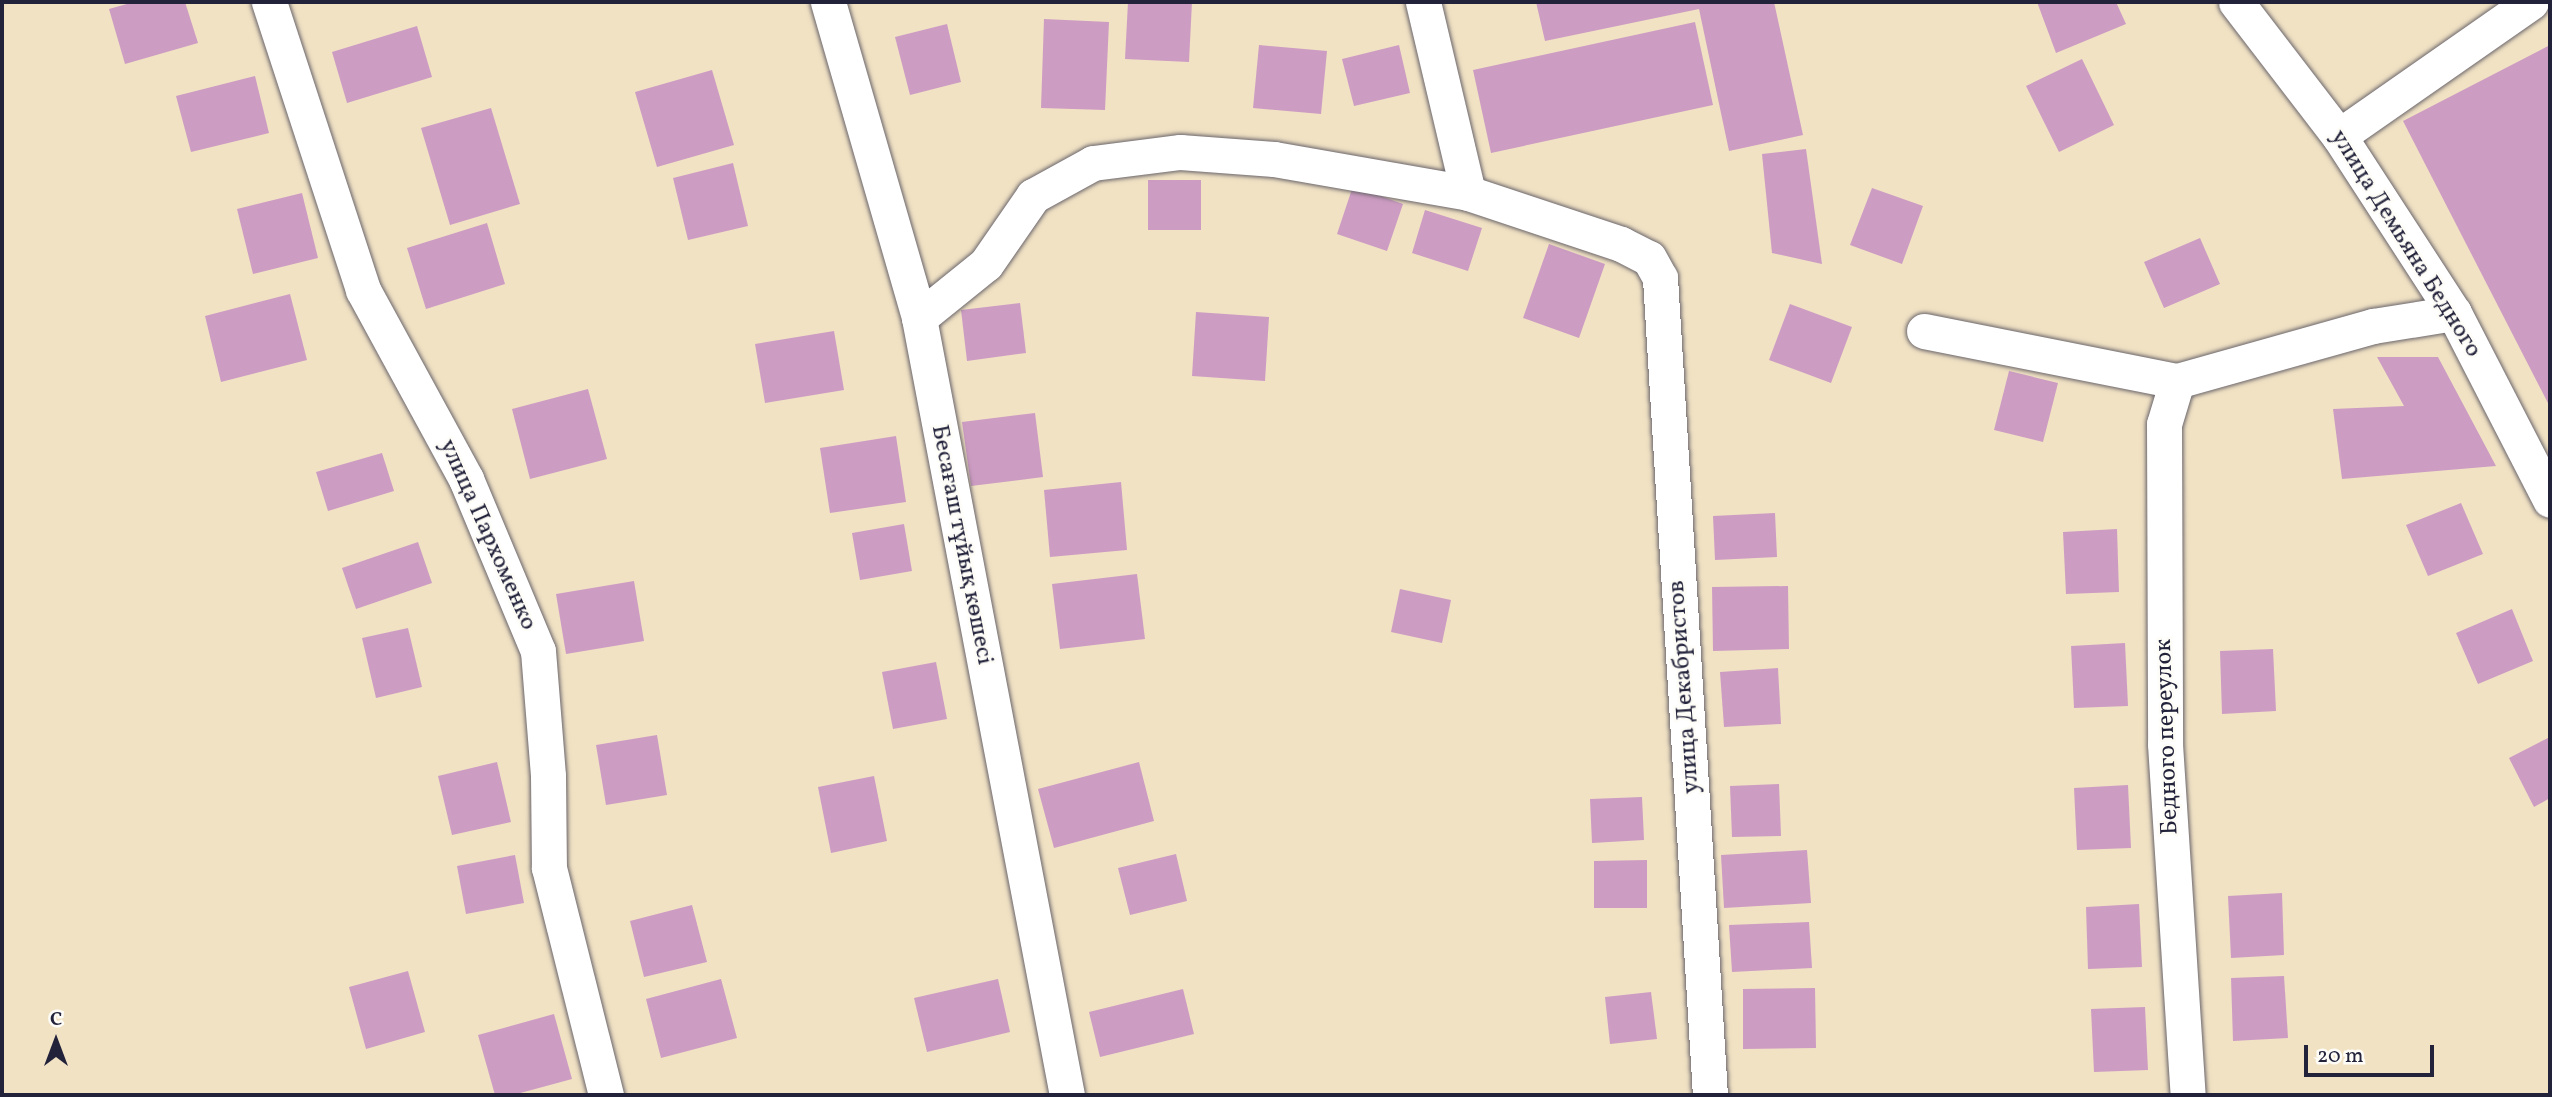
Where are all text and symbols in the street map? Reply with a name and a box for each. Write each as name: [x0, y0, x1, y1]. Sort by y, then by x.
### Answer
street label: улица Демьяна Бедного: [2323, 125, 2487, 363]
street label: Бесағаш тұйық көшесі: [924, 422, 998, 668]
street label: улица Пархоменко: [432, 435, 542, 635]
street label: улица Декабристов: [1663, 579, 1707, 795]
street label: Бедного переулок: [2150, 639, 2186, 835]
north arrow: [21, 1006, 91, 1076]
text: С: [50, 1007, 62, 1033]
scale bar: [2307, 1030, 2436, 1074]
text: 20 m: [2317, 1042, 2363, 1071]

